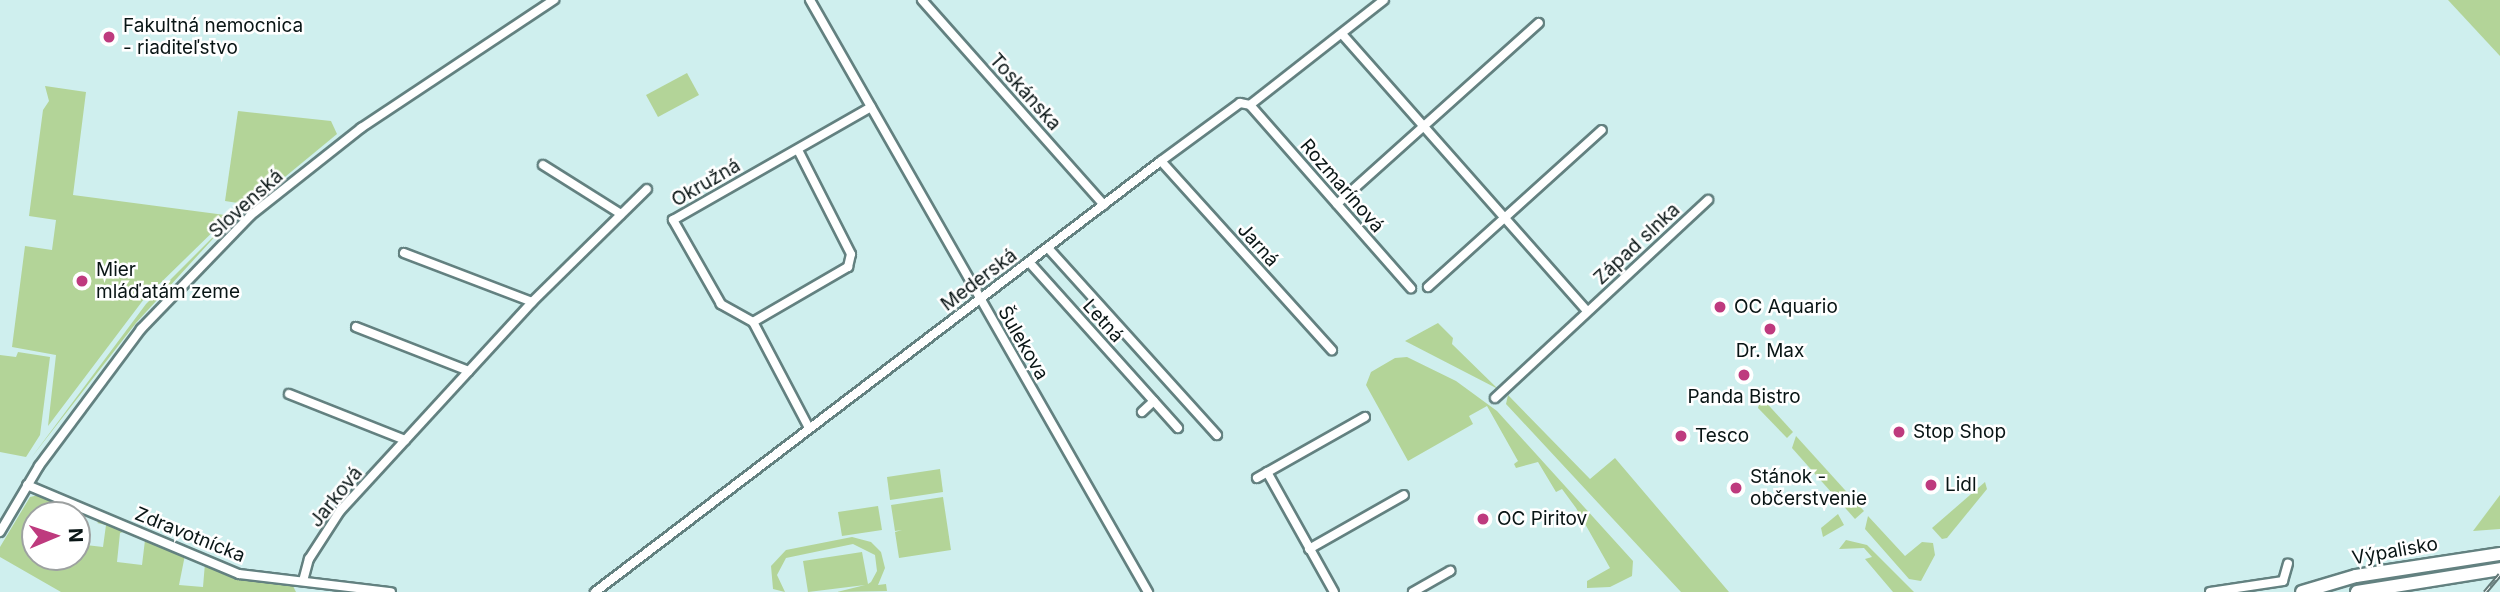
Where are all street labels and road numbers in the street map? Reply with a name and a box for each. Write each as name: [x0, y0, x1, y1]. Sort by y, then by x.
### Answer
street label: Toskánska: [985, 49, 1065, 135]
street label: Rozmarínová: [1295, 135, 1389, 237]
street label: Okružná: [668, 154, 744, 212]
street label: Slovenská: [204, 165, 288, 243]
street label: Západ slnka: [1589, 198, 1685, 290]
street label: Jarná: [1233, 218, 1283, 272]
street label: Mederská: [937, 244, 1021, 316]
street label: Letná: [1078, 295, 1128, 347]
street label: Šulekova: [993, 302, 1053, 384]
street label: Jarková: [305, 462, 367, 532]
street label: Zdravotnícka: [132, 503, 248, 567]
street label: Výpalisko: [2350, 532, 2440, 570]

